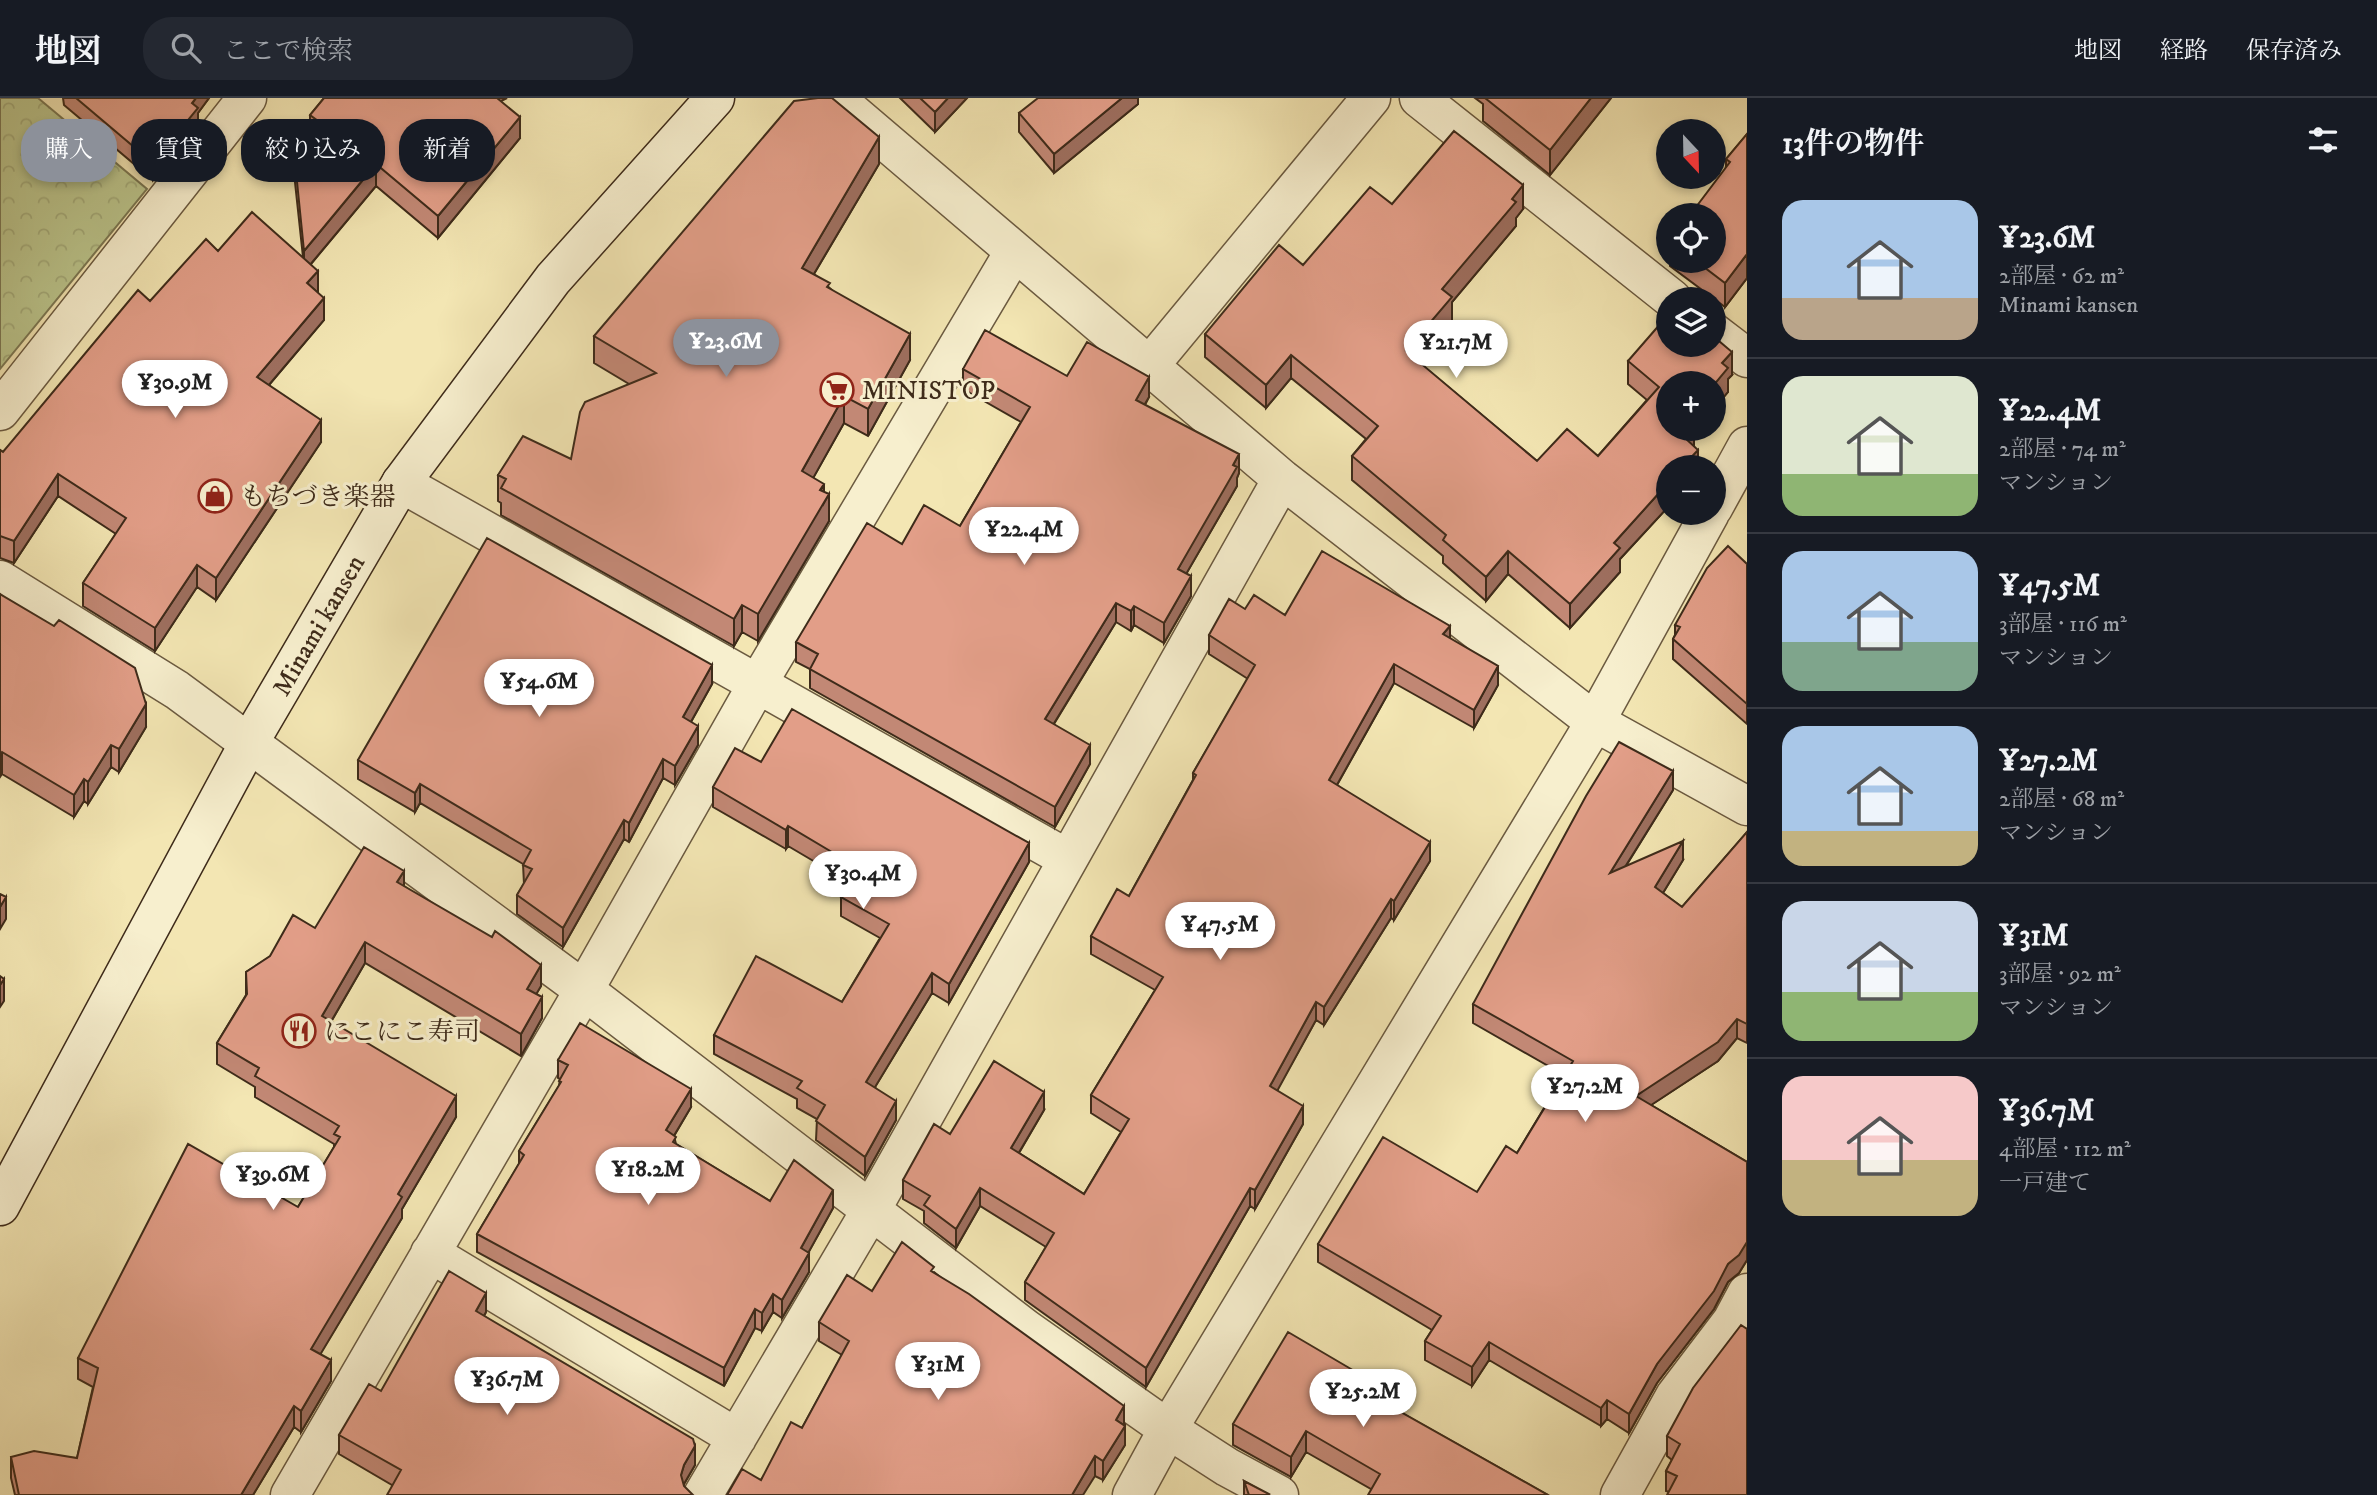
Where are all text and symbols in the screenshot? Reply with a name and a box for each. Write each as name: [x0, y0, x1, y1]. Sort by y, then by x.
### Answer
search box: [143, 17, 633, 80]
icon: search: [167, 29, 205, 67]
text: 地図: [35, 32, 101, 73]
text: ここで検索: [223, 35, 353, 68]
text: 地図: [2074, 36, 2122, 66]
text: 経路: [2160, 36, 2208, 66]
text: 保存済み: [2246, 36, 2342, 66]
chip: 購入: [21, 119, 117, 182]
chip: 賃貸: [131, 119, 227, 182]
chip: 絞り込み: [241, 119, 385, 182]
chip: 新着: [399, 119, 495, 182]
north arrow: [1656, 119, 1726, 189]
map controls: [1656, 119, 1726, 525]
icon: filters: [2304, 121, 2342, 159]
text: 13件の物件: [1782, 126, 1924, 163]
button: locate: [1656, 203, 1726, 273]
text: ¥23.6M: [1999, 220, 2095, 257]
icon: home: [1838, 228, 1922, 312]
text: 2部屋 · 62 m²: [1999, 262, 2124, 291]
button: layers: [1656, 287, 1726, 357]
text: Minami kansen: [1999, 291, 2138, 320]
pin: ¥23.6M: [669, 320, 783, 379]
pin: ¥21.7M: [1399, 320, 1513, 380]
text: ¥23.6M: [689, 327, 763, 356]
text: ¥21.7M: [1420, 328, 1492, 357]
pin: ¥30.9M: [118, 360, 232, 420]
text: ¥30.9M: [138, 368, 212, 397]
supermarket icon: MINISTOP: [818, 371, 856, 409]
button: +: [1656, 371, 1726, 441]
place label: MINISTOP: [862, 375, 995, 408]
text: ¥22.4M: [1999, 393, 2101, 430]
icon: home: [1838, 404, 1922, 488]
text: 2部屋 · 74 m²: [1999, 435, 2126, 464]
button: −: [1656, 455, 1726, 525]
text: マンション: [1999, 469, 2113, 498]
shop icon: もちづき楽器: [196, 477, 234, 515]
place label: もちづき楽器: [240, 481, 396, 514]
pin: ¥22.4M: [967, 508, 1081, 567]
text: ¥22.4M: [985, 515, 1063, 544]
street label: Minami kansen: [266, 549, 373, 702]
text: ¥47.5M: [1999, 568, 2100, 605]
icon: home: [1838, 579, 1922, 663]
text: 3部屋 · 116 m²: [1999, 610, 2127, 639]
text: マンション: [1999, 644, 2113, 673]
pin: ¥54.6M: [482, 660, 596, 719]
text: ¥54.6M: [500, 667, 578, 696]
text: ¥27.2M: [1999, 743, 2098, 780]
icon: home: [1838, 754, 1922, 838]
text: 2部屋 · 68 m²: [1999, 785, 2124, 814]
text: マンション: [1999, 819, 2113, 848]
pin: ¥30.4M: [806, 852, 920, 911]
text: ¥30.4M: [825, 859, 901, 888]
pin: ¥47.5M: [1163, 902, 1277, 962]
text: ¥47.5M: [1181, 910, 1259, 939]
text: ¥31M: [1999, 918, 2069, 955]
icon: home: [1838, 929, 1922, 1013]
text: 3部屋 · 92 m²: [1999, 960, 2121, 989]
text: マンション: [1999, 994, 2113, 1023]
restaurant icon: にこにこ寿司: [280, 1012, 318, 1050]
place label: にこにこ寿司: [324, 1016, 480, 1049]
pin: ¥27.2M: [1528, 1065, 1642, 1124]
text: ¥27.2M: [1547, 1072, 1623, 1101]
text: ¥36.7M: [1999, 1093, 2094, 1130]
icon: home: [1838, 1104, 1922, 1188]
text: 4部屋 · 112 m²: [1999, 1135, 2131, 1164]
pin: ¥18.2M: [591, 1148, 705, 1207]
pin: ¥39.6M: [216, 1152, 330, 1212]
text: ¥18.2M: [611, 1155, 685, 1184]
text: ¥39.6M: [236, 1160, 310, 1189]
text: 一戸建て: [1999, 1169, 2091, 1198]
pin: ¥31M: [897, 1342, 979, 1402]
text: ¥31M: [911, 1350, 965, 1379]
pin: ¥36.7M: [450, 1358, 564, 1417]
text: ¥36.7M: [470, 1365, 544, 1394]
pin: ¥25.2M: [1306, 1370, 1420, 1429]
text: ¥25.2M: [1325, 1377, 1401, 1406]

